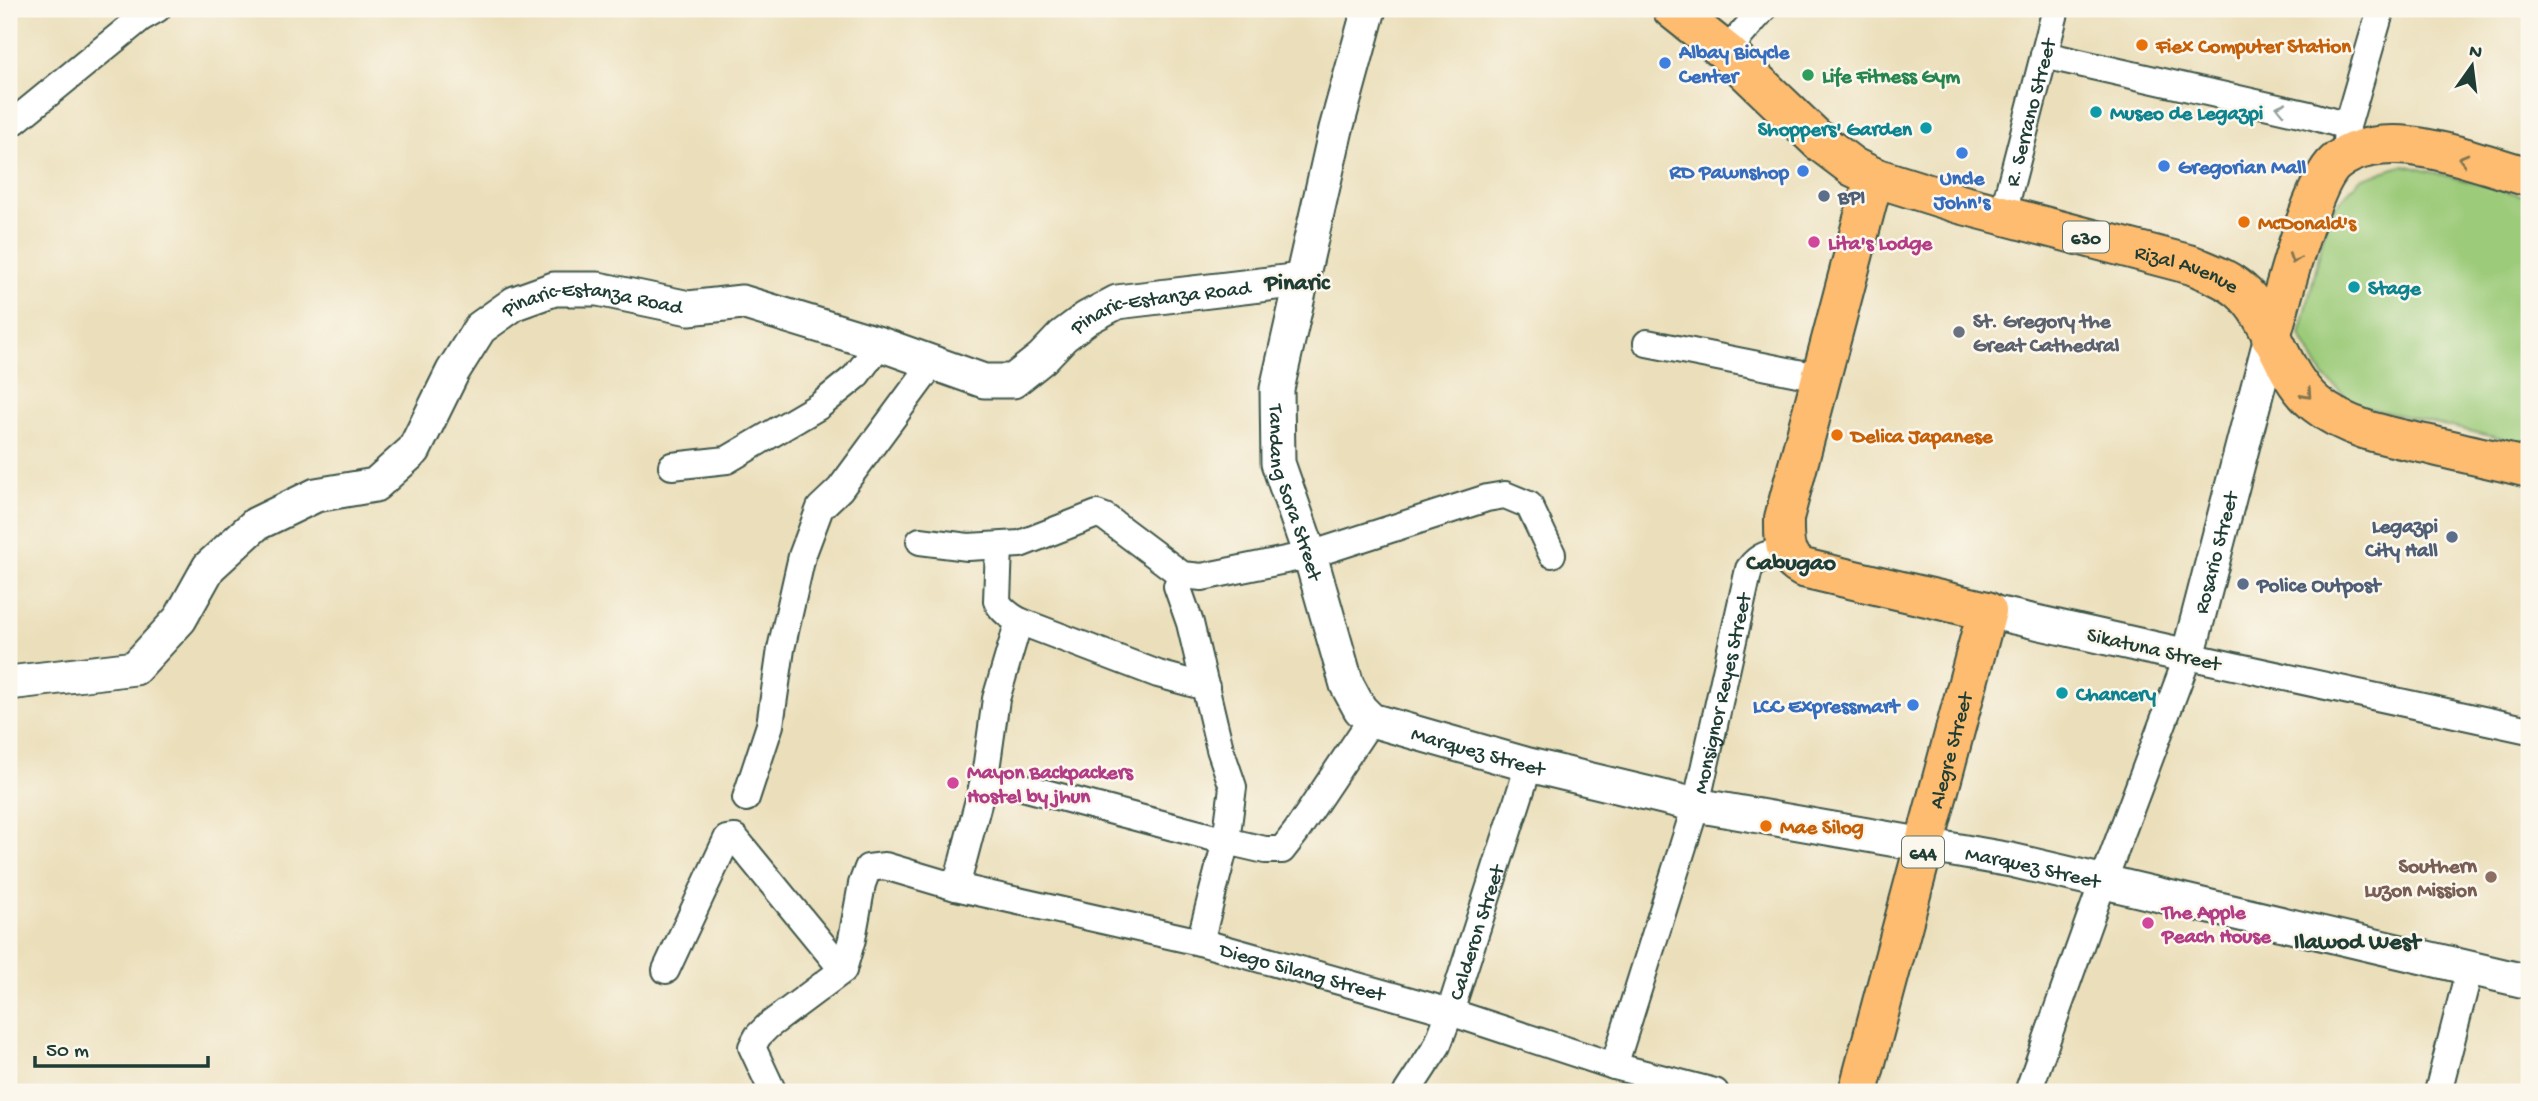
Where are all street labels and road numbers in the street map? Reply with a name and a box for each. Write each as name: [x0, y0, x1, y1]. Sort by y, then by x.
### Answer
street label: R. Serrano Street: [2002, 34, 2064, 190]
road number: 630: [2063, 221, 2109, 252]
street label: Rizal Avenue: [2131, 241, 2243, 302]
street label: Pinaric-Estanza Road: [1066, 277, 1254, 342]
street label: Pinaric-Estanza Road: [497, 280, 686, 325]
street label: Tandang Sora Street: [1261, 403, 1326, 586]
street label: Rosario Street: [2190, 487, 2247, 617]
street label: Monsignor Reyes Street: [1690, 589, 1760, 797]
street label: Sikatuna Street: [2084, 624, 2225, 679]
street label: Alegre Street: [1926, 688, 1981, 812]
street label: Marquez Street: [1408, 723, 1549, 785]
road number: 644: [1902, 836, 1944, 867]
street label: Marquez Street: [1963, 843, 2104, 897]
street label: Calderon Street: [1446, 860, 1513, 1004]
street label: Diego Silang Street: [1214, 939, 1389, 1010]

